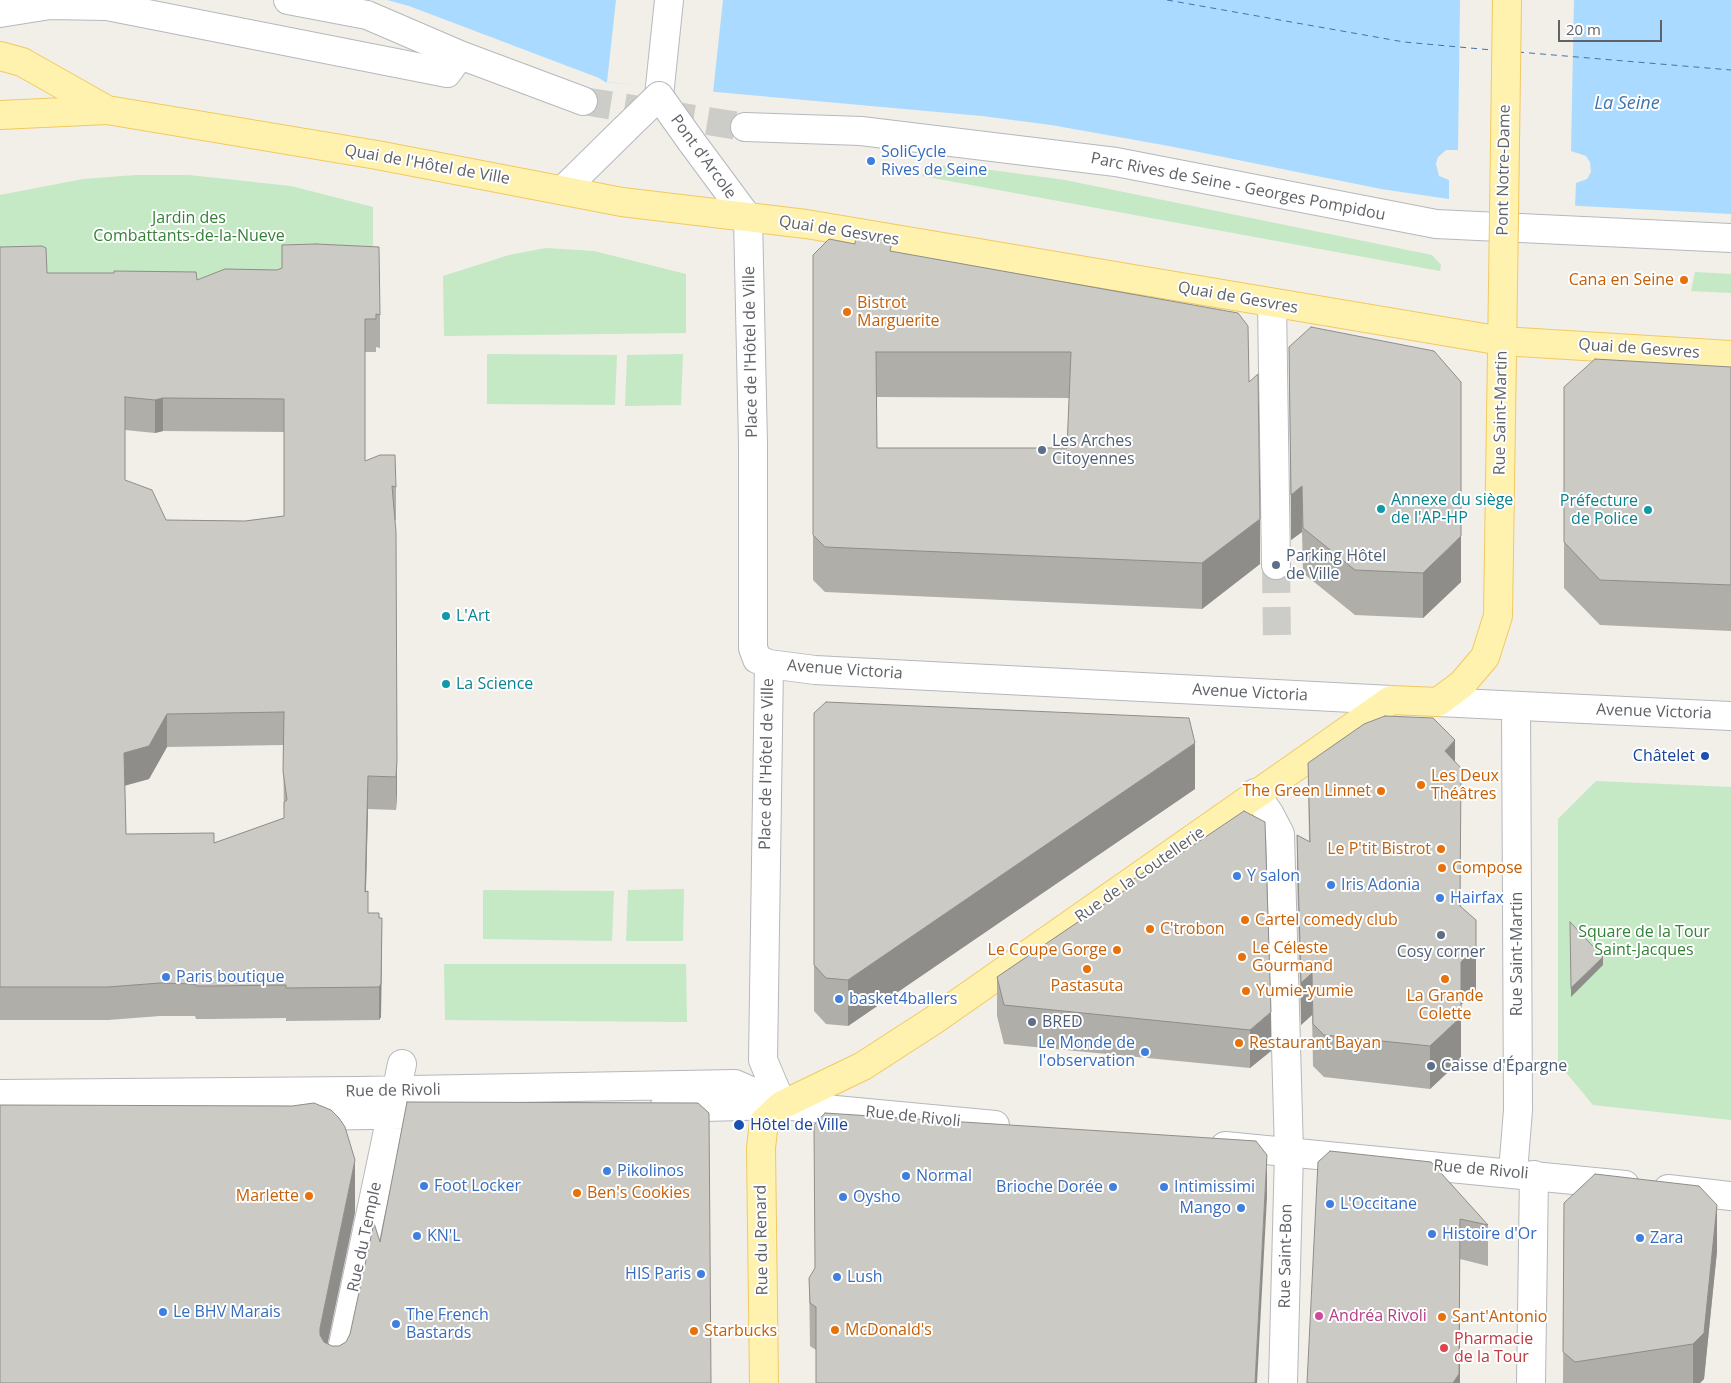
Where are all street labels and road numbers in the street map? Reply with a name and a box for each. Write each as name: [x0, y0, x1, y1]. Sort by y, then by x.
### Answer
street label: Pont Notre-Dame: [1493, 104, 1515, 236]
street label: Pont d'Arcole: [666, 111, 740, 203]
street label: Quai de l'Hôtel de Ville: [343, 141, 511, 189]
street label: Parc Rives de Seine - Georges Pompidou: [1089, 149, 1387, 225]
street label: Quai de Gesvres: [777, 212, 901, 250]
street label: Place de l'Hôtel de Ville: [740, 266, 762, 438]
street label: Quai de Gesvres: [1176, 278, 1300, 318]
street label: Quai de Gesvres: [1578, 335, 1700, 363]
street label: Rue Saint-Martin: [1490, 351, 1512, 475]
street label: Avenue Victoria: [787, 656, 903, 684]
street label: Place de l'Hôtel de Ville: [756, 678, 778, 850]
street label: Avenue Victoria: [1192, 680, 1308, 706]
street label: Avenue Victoria: [1596, 700, 1712, 724]
street label: Rue de la Coutellerie: [1072, 823, 1208, 927]
street label: Rue Saint-Martin: [1507, 892, 1527, 1016]
street label: Rue de Rivoli: [345, 1081, 441, 1101]
street label: Rue de Rivoli: [865, 1102, 961, 1132]
street label: Rue de Rivoli: [1433, 1156, 1529, 1184]
street label: Rue du Temple: [344, 1180, 386, 1294]
street label: Rue du Renard: [751, 1185, 773, 1295]
street label: Rue Saint-Bon: [1275, 1203, 1297, 1309]

